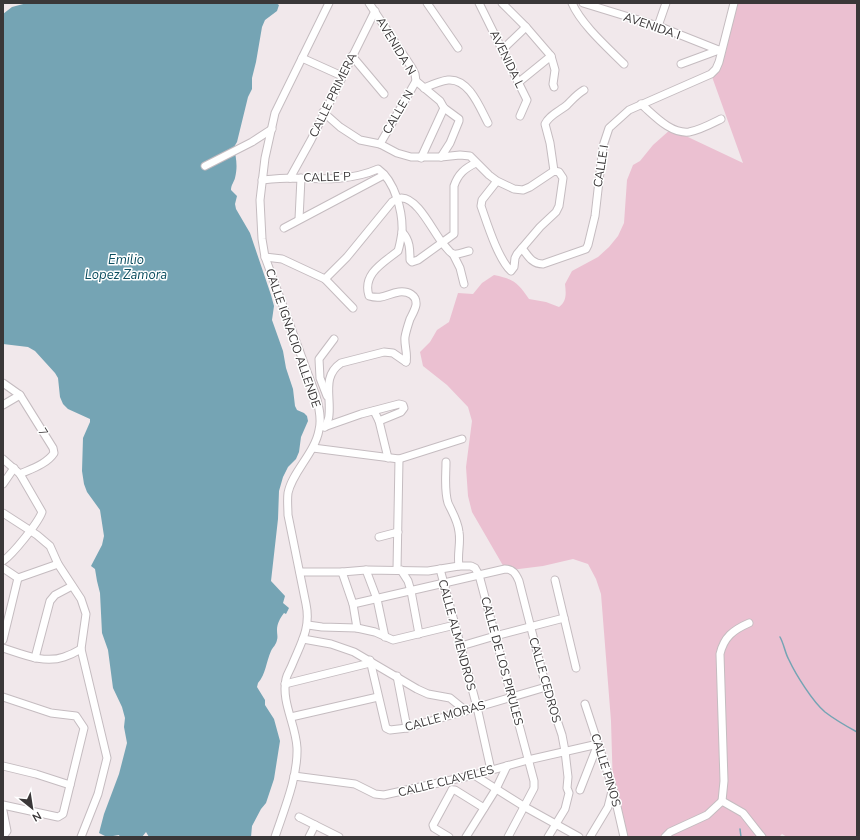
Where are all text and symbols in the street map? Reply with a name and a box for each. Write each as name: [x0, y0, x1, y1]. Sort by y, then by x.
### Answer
street label: AVENIDA I: [622, 9, 682, 43]
street label: AVENIDA N: [372, 14, 420, 78]
street label: AVENIDA L: [486, 27, 528, 91]
street label: CALLE PRIMERA: [306, 50, 361, 140]
street label: CALLE N: [379, 87, 417, 137]
street label: CALLE I: [590, 144, 612, 188]
street label: CALLE P: [303, 168, 351, 186]
water label: Emilio Lopez Zamora: [85, 251, 167, 284]
street label: CALLE IGNACIO ALLENDE: [262, 266, 324, 410]
street label: 7: [34, 425, 52, 439]
street label: CALLE ALMENDROS: [434, 578, 480, 692]
street label: CALLE DE LOS PIRULES: [477, 595, 527, 727]
street label: CALLE CEDROS: [525, 635, 565, 725]
street label: CALLE MORAS: [403, 697, 487, 735]
street label: CALLE PINOS: [587, 731, 625, 809]
street label: CALLE CLAVELES: [396, 761, 496, 801]
north arrow: [12, 788, 52, 828]
text: N: [29, 808, 44, 825]

